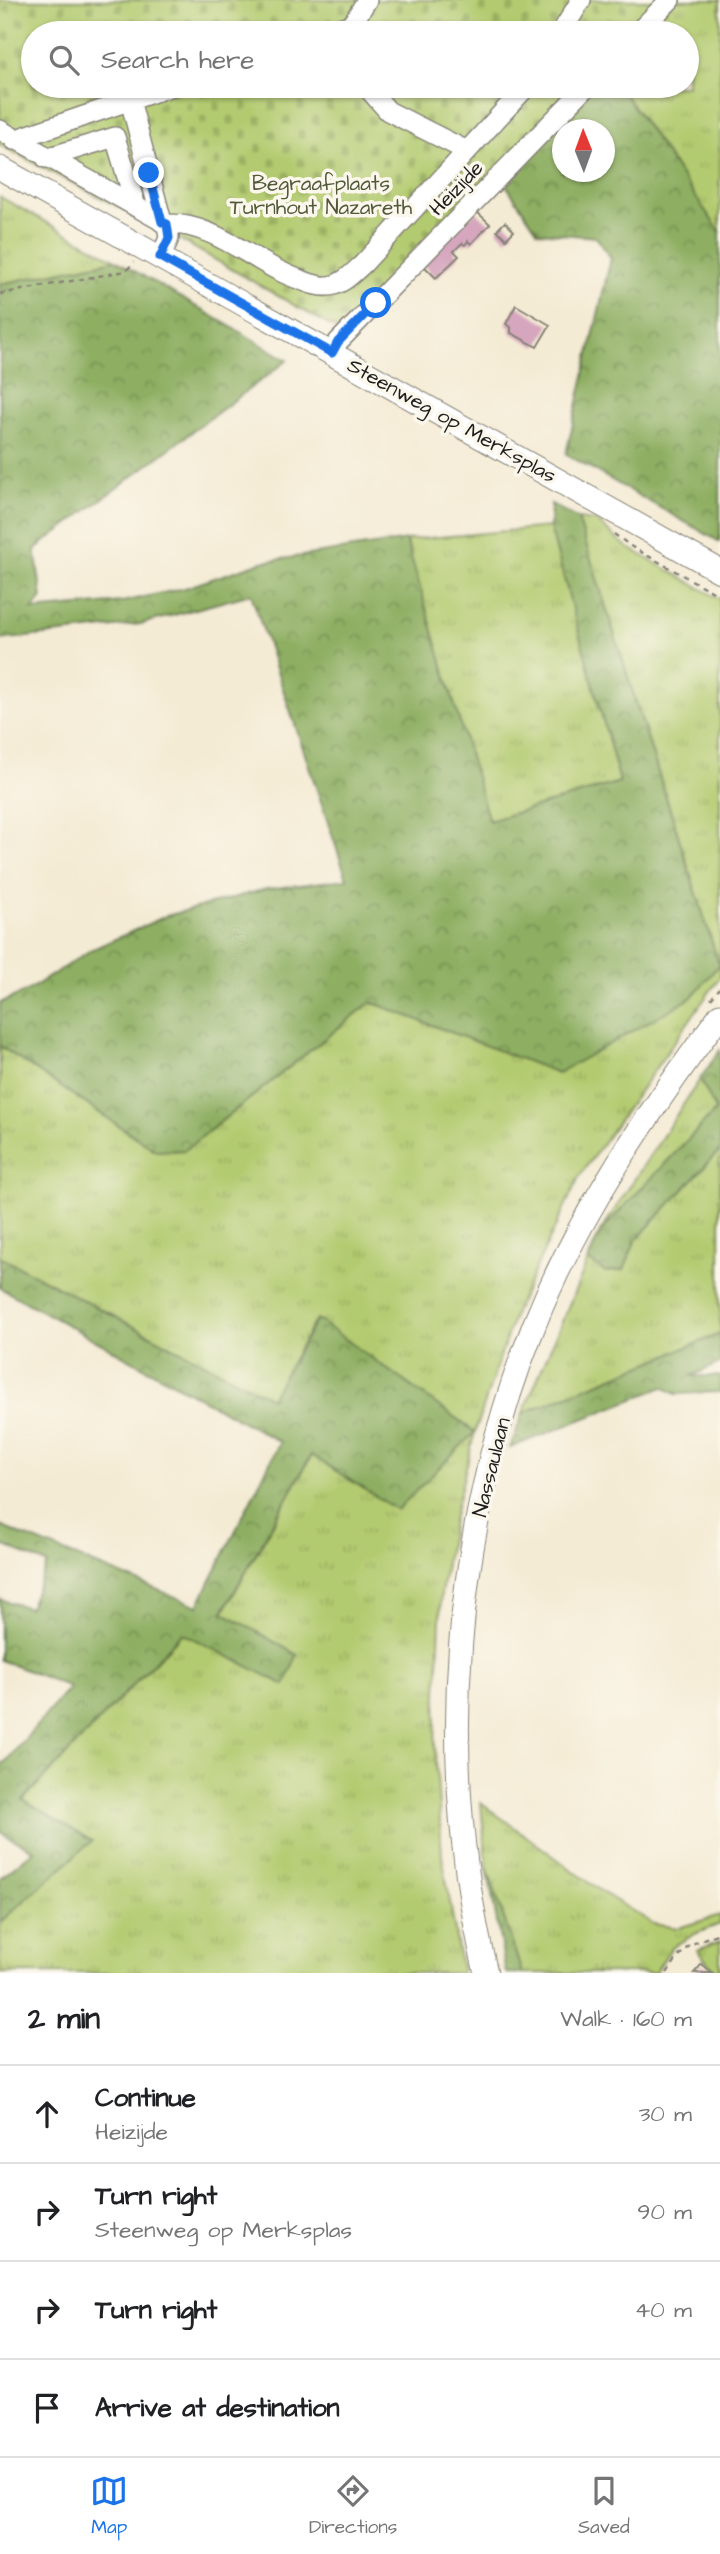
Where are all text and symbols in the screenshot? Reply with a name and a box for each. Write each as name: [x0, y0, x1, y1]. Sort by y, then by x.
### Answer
search box: [21, 21, 699, 98]
icon: search: [45, 41, 83, 79]
text: Search here: [101, 42, 254, 78]
north arrow: [552, 119, 615, 182]
street label: Heizijde: [423, 154, 490, 222]
route end: [133, 157, 164, 188]
park label: Begraafplaats Turnhout Nazareth: [230, 169, 413, 222]
route start: [360, 287, 391, 318]
street label: Steenweg op Merksplas: [341, 351, 561, 492]
street label: Nassaulaan: [465, 1414, 518, 1520]
text: 2 min: [28, 1998, 100, 2040]
text: Walk · 160 m: [560, 2003, 692, 2035]
text: Continue: [95, 2080, 196, 2116]
icon: ahead: [28, 2095, 66, 2133]
text: 30 m: [639, 2098, 692, 2130]
text: Heizijde: [95, 2116, 168, 2148]
text: Turn right: [95, 2178, 217, 2214]
icon: right: [28, 2193, 66, 2231]
text: 90 m: [637, 2196, 692, 2228]
text: Steenweg op Merksplas: [95, 2214, 352, 2246]
icon: right: [28, 2291, 66, 2329]
text: Turn right: [95, 2292, 217, 2328]
text: 40 m: [635, 2294, 692, 2326]
icon: arrive: [28, 2389, 66, 2427]
text: Arrive at destination: [95, 2390, 340, 2426]
tab: Map: [90, 2472, 128, 2541]
tab: Directions: [309, 2472, 397, 2541]
tab: Saved: [578, 2472, 630, 2541]

